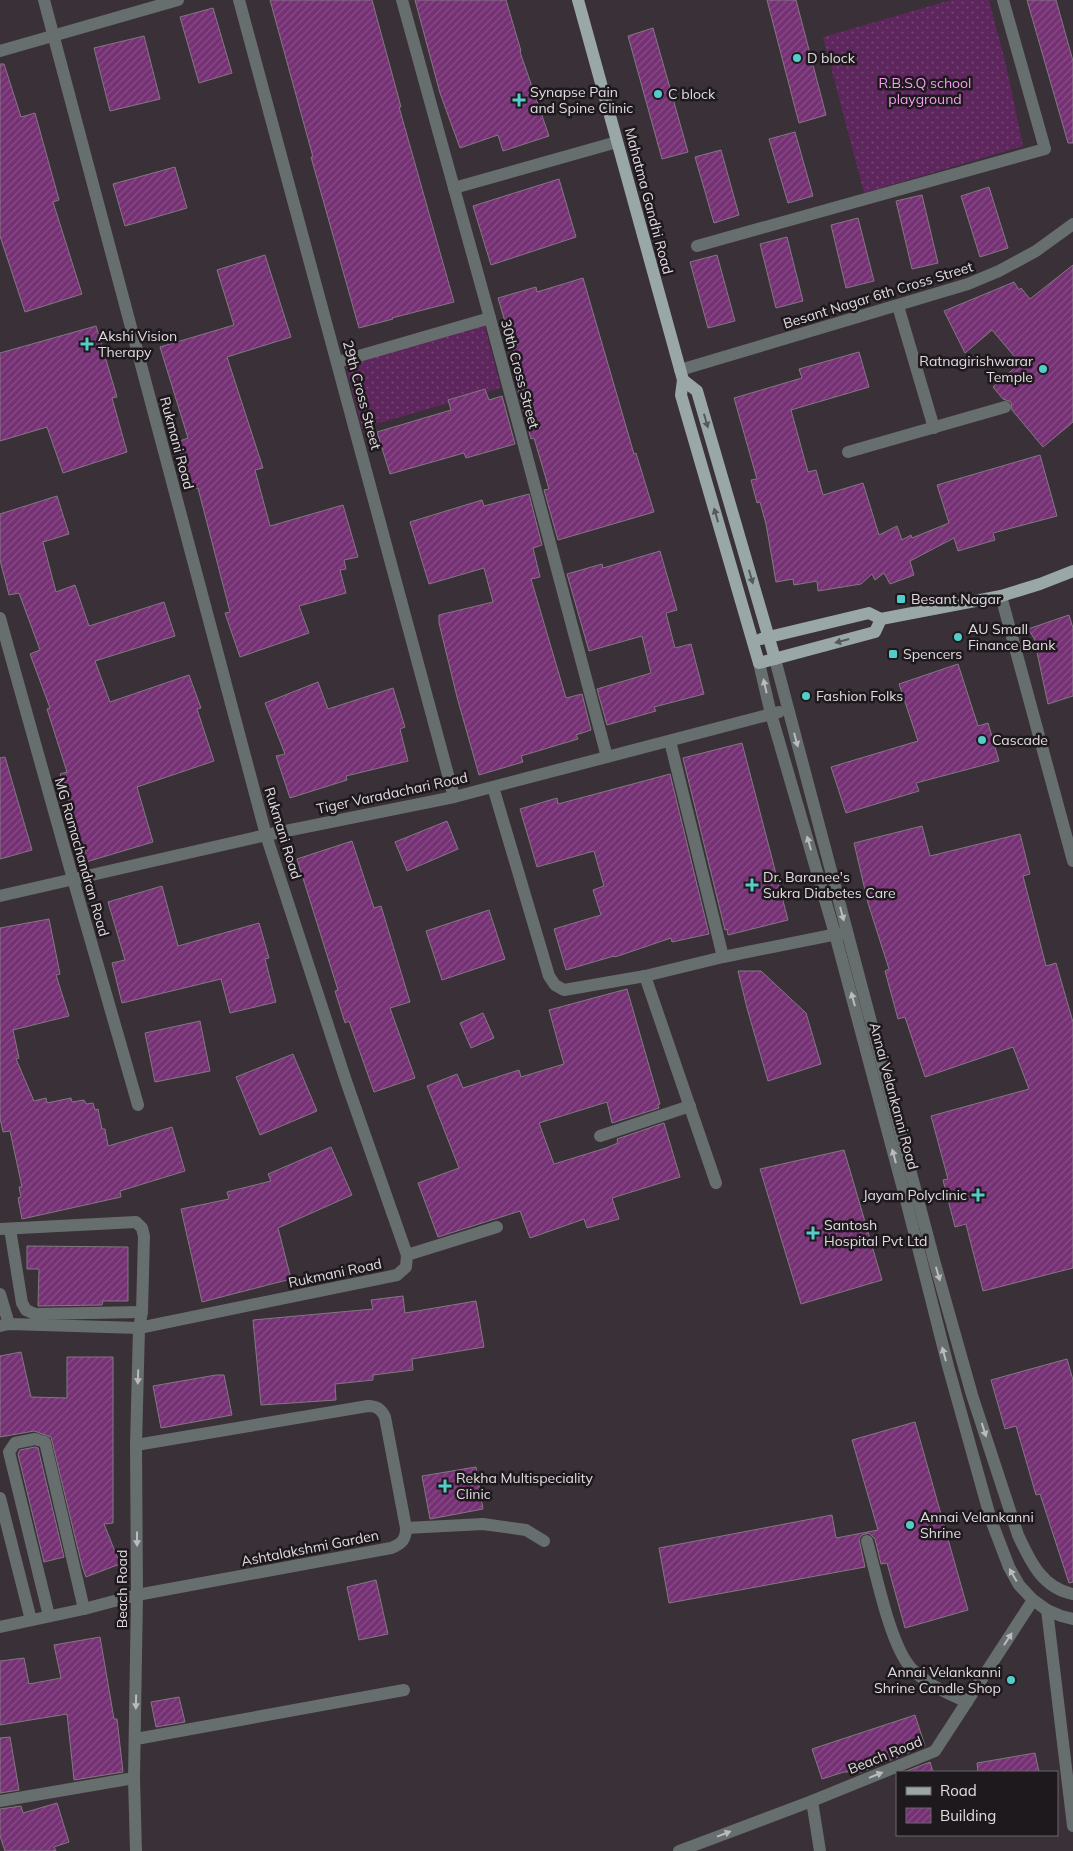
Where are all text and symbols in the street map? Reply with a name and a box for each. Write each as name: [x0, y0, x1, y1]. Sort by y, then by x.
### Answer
place label: D block: [807, 49, 856, 67]
marker: D block: [791, 52, 803, 64]
park label: R.B.S.Q school playground: [879, 74, 971, 108]
place label: Synapse Pain and Spine Clinic: [530, 83, 633, 117]
place label: C block: [668, 85, 716, 103]
marker: C block: [652, 88, 664, 100]
marker: Synapse Pain and Spine Clinic: [512, 93, 526, 107]
street label: Mahatma Gandhi Road: [621, 126, 677, 276]
street label: Besant Nagar 6th Cross Street: [781, 257, 975, 333]
street label: 30th Cross Street: [497, 317, 543, 431]
place label: Akshi Vision Therapy: [98, 327, 177, 361]
marker: Akshi Vision Therapy: [80, 337, 94, 351]
street label: 29th Cross Street: [339, 338, 385, 452]
place label: Ratnagirishwarar Temple: [919, 352, 1034, 386]
marker: Ratnagirishwarar Temple: [1037, 363, 1049, 375]
street label: Rukmani Road: [156, 395, 198, 491]
one-way arrow: [702, 414, 710, 429]
one-way arrow: [712, 508, 720, 523]
one-way arrow: [748, 570, 756, 585]
place label: Besant Nagar: [911, 590, 1002, 608]
marker: Besant Nagar: [895, 593, 907, 605]
place label: AU Small Finance Bank: [968, 620, 1056, 654]
marker: AU Small Finance Bank: [952, 631, 964, 643]
one-way arrow: [834, 637, 849, 645]
place label: Spencers: [903, 645, 962, 663]
marker: Spencers: [887, 648, 899, 660]
one-way arrow: [761, 679, 769, 694]
place label: Fashion Folks: [816, 687, 903, 705]
marker: Fashion Folks: [800, 690, 812, 702]
place label: Cascade: [992, 731, 1048, 749]
one-way arrow: [793, 732, 801, 747]
marker: Cascade: [976, 734, 988, 746]
street label: Tiger Varadachari Road: [315, 768, 469, 818]
street label: MG Ramachandran Road: [51, 776, 113, 938]
street label: Rukmani Road: [260, 785, 306, 881]
one-way arrow: [804, 835, 812, 850]
place label: Dr. Baranee's Sukra Diabetes Care: [763, 868, 896, 902]
marker: Dr. Baranee's Sukra Diabetes Care: [745, 878, 759, 892]
one-way arrow: [839, 906, 847, 921]
one-way arrow: [848, 992, 856, 1007]
street label: Annai Velankanni Road: [866, 1020, 922, 1172]
one-way arrow: [890, 1149, 898, 1164]
place label: Jayam Polyclinic: [863, 1186, 967, 1204]
marker: Jayam Polyclinic: [971, 1188, 985, 1202]
place label: Santosh Hospital Pvt Ltd: [824, 1216, 927, 1250]
marker: Santosh Hospital Pvt Ltd: [806, 1226, 820, 1240]
street label: Rukmani Road: [287, 1254, 383, 1292]
one-way arrow: [934, 1267, 942, 1282]
one-way arrow: [940, 1346, 948, 1361]
one-way arrow: [133, 1369, 141, 1385]
one-way arrow: [980, 1423, 988, 1438]
place label: Rekha Multispeciality Clinic: [456, 1469, 594, 1503]
marker: Rekha Multispeciality Clinic: [438, 1479, 452, 1493]
place label: Annai Velankanni Shrine: [920, 1508, 1034, 1542]
marker: Annai Velankanni Shrine: [904, 1519, 916, 1531]
street label: Ashtalakshmi Garden: [240, 1526, 380, 1570]
one-way arrow: [133, 1531, 141, 1547]
street label: Beach Road: [113, 1550, 131, 1628]
one-way arrow: [1009, 1569, 1018, 1582]
one-way arrow: [1003, 1633, 1013, 1646]
place label: Annai Velankanni Shrine Candle Shop: [874, 1663, 1001, 1697]
marker: Annai Velankanni Shrine Candle Shop: [1005, 1674, 1017, 1686]
one-way arrow: [132, 1694, 140, 1710]
street label: Beach Road: [845, 1732, 925, 1778]
one-way arrow: [869, 1771, 884, 1779]
legend: [896, 1771, 1058, 1836]
text: Road: [940, 1781, 977, 1800]
text: Building: [940, 1806, 996, 1825]
one-way arrow: [717, 1830, 732, 1837]

